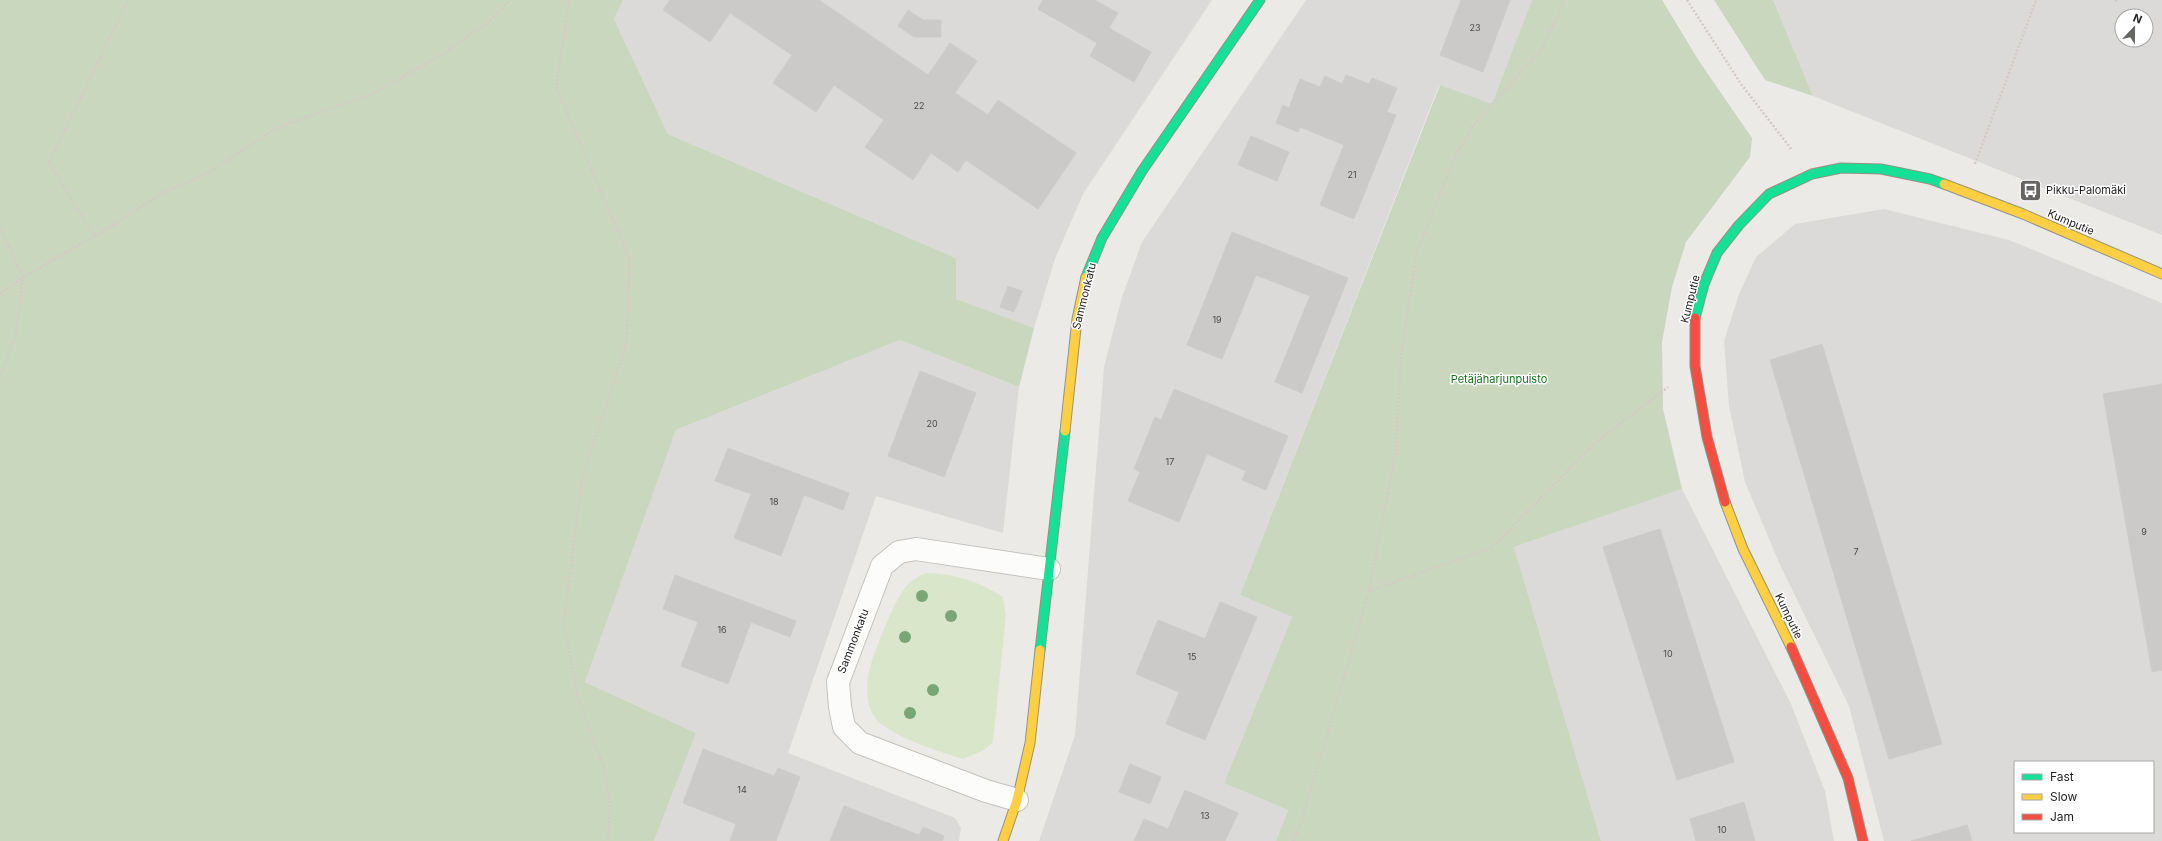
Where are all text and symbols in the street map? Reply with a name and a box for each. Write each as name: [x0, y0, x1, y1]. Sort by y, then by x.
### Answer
north arrow: [2114, 8, 2154, 48]
text: N: [2131, 11, 2144, 27]
house number: 23: [1469, 22, 1481, 33]
house number: 22: [914, 100, 924, 111]
house number: 21: [1347, 169, 1357, 180]
bus stop icon: Pikku-Palomäki: [2018, 177, 2044, 203]
place label: Pikku-Palomäki: [2046, 183, 2126, 197]
street label: Kumputie: [2046, 206, 2096, 238]
street label: Sammonkatu: [1069, 261, 1099, 331]
street label: Kumputie: [1677, 273, 1703, 325]
house number: 19: [1212, 314, 1222, 325]
park label: Petäjäharjunpuisto: [1451, 372, 1548, 386]
house number: 20: [926, 418, 938, 429]
house number: 17: [1166, 456, 1174, 467]
house number: 18: [769, 496, 779, 507]
house number: 9: [2141, 526, 2147, 537]
house number: 7: [1853, 546, 1859, 557]
street label: Kumputie: [1772, 591, 1806, 641]
street label: Sammonkatu: [834, 607, 872, 675]
house number: 16: [717, 624, 727, 635]
house number: 10: [1663, 648, 1673, 659]
house number: 15: [1187, 651, 1197, 662]
legend: [2014, 761, 2154, 833]
text: Fast: [2050, 769, 2074, 784]
house number: 14: [737, 784, 747, 795]
text: Slow: [2050, 789, 2078, 804]
text: Jam: [2050, 809, 2074, 824]
house number: 13: [1200, 810, 1210, 821]
house number: 10: [1717, 824, 1727, 835]

